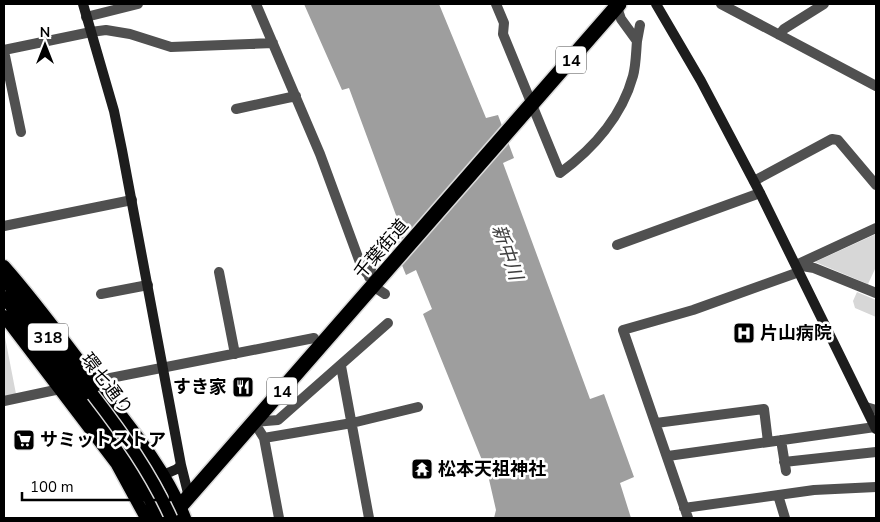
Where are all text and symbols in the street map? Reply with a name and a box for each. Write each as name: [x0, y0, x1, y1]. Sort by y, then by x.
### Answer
north arrow: [20, 20, 70, 70]
text: N: [40, 23, 50, 42]
road number: 14: [556, 46, 586, 74]
street label: 千葉街道: [348, 214, 414, 284]
water label: 新中川: [485, 221, 529, 285]
hospital icon: 片山病院: [732, 321, 756, 345]
place label: 片山病院: [760, 321, 832, 345]
road number: 318: [28, 324, 68, 351]
street label: 環七通り: [76, 348, 138, 420]
place label: すき家: [173, 375, 227, 399]
restaurant icon: すき家: [231, 375, 255, 399]
road number: 14: [267, 378, 297, 404]
supermarket icon: サミットストア: [12, 428, 36, 452]
place label: サミットストア: [40, 428, 166, 452]
temple icon: 松本天祖神社: [410, 457, 434, 481]
place label: 松本天祖神社: [438, 457, 546, 481]
scale bar: [22, 470, 170, 502]
text: 100 m: [30, 477, 74, 497]

